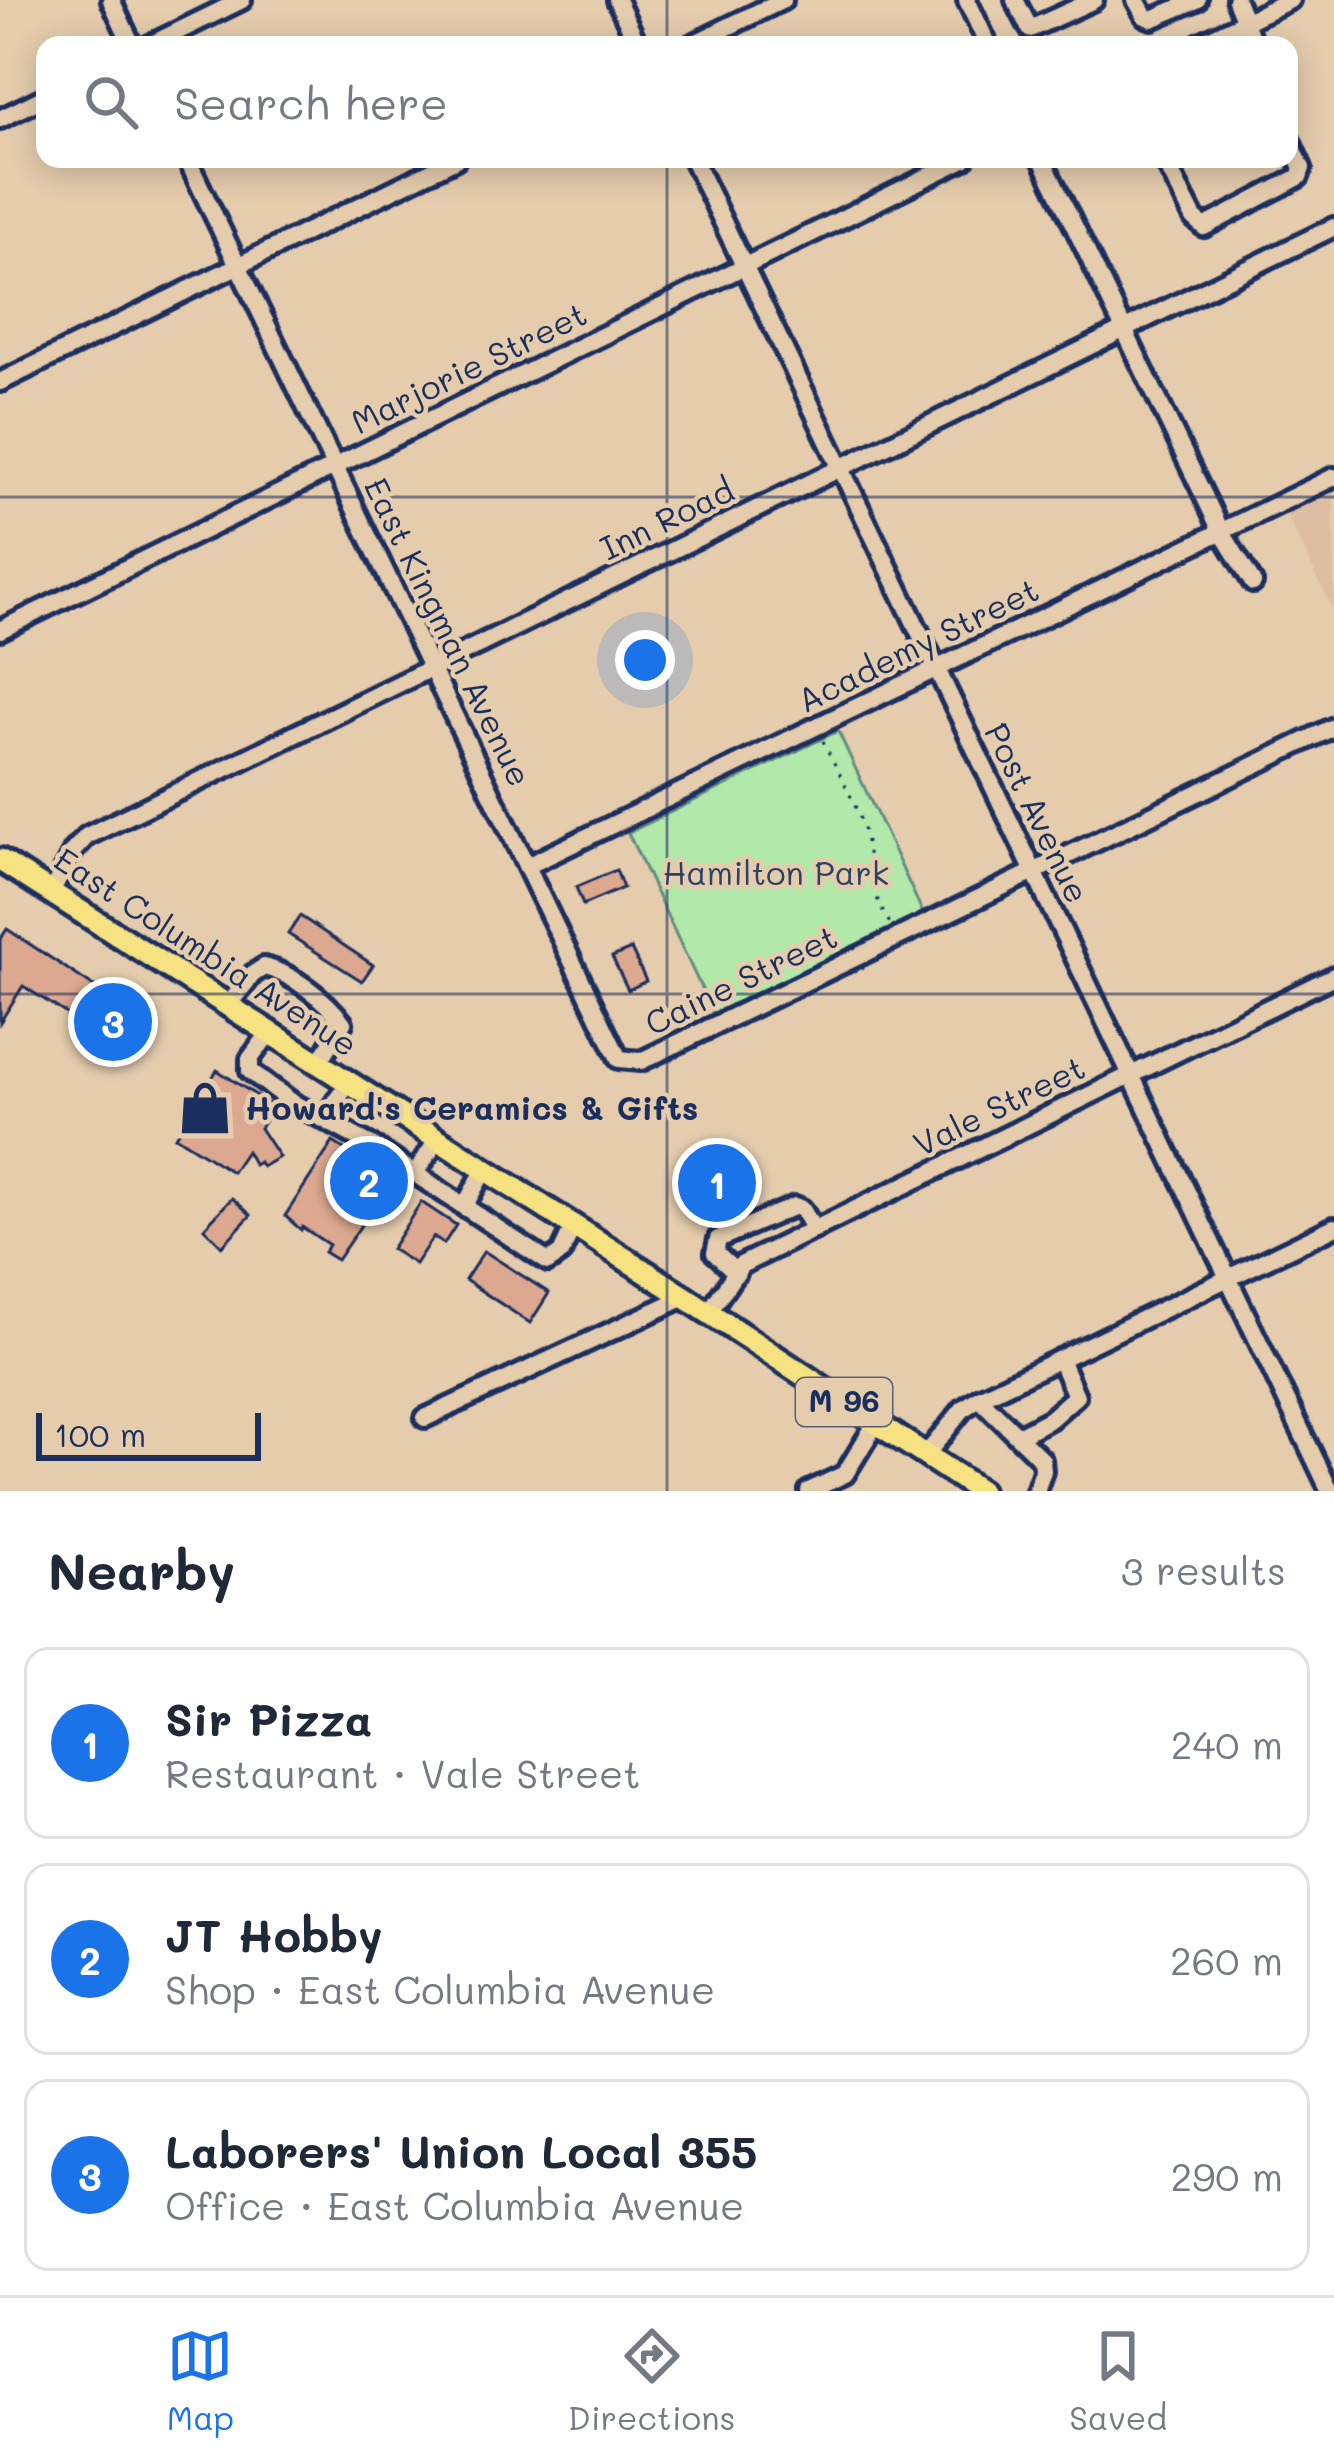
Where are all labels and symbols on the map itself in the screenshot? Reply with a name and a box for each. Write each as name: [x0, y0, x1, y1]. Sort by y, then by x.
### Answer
street label: Marjorie Street: [344, 291, 593, 442]
street label: Inn Road: [592, 467, 740, 568]
street label: East Kingman Avenue: [356, 470, 543, 793]
street label: Academy Street: [790, 567, 1046, 722]
your location: [615, 630, 675, 690]
street label: Post Avenue: [976, 715, 1100, 909]
street label: East Columbia Avenue: [47, 837, 366, 1065]
park label: Hamilton Park: [663, 850, 889, 893]
street label: Caine Street: [637, 914, 843, 1044]
pin: 3: [74, 977, 152, 1067]
street label: Vale Street: [905, 1045, 1091, 1165]
shop icon: Howard's Ceramics & Gifts: [176, 1079, 234, 1137]
place label: Howard's Ceramics & Gifts: [245, 1085, 698, 1128]
pin: 2: [330, 1136, 408, 1226]
pin: 1: [678, 1138, 756, 1228]
road number: M 96: [796, 1378, 892, 1426]
scale bar: [36, 1407, 261, 1460]

